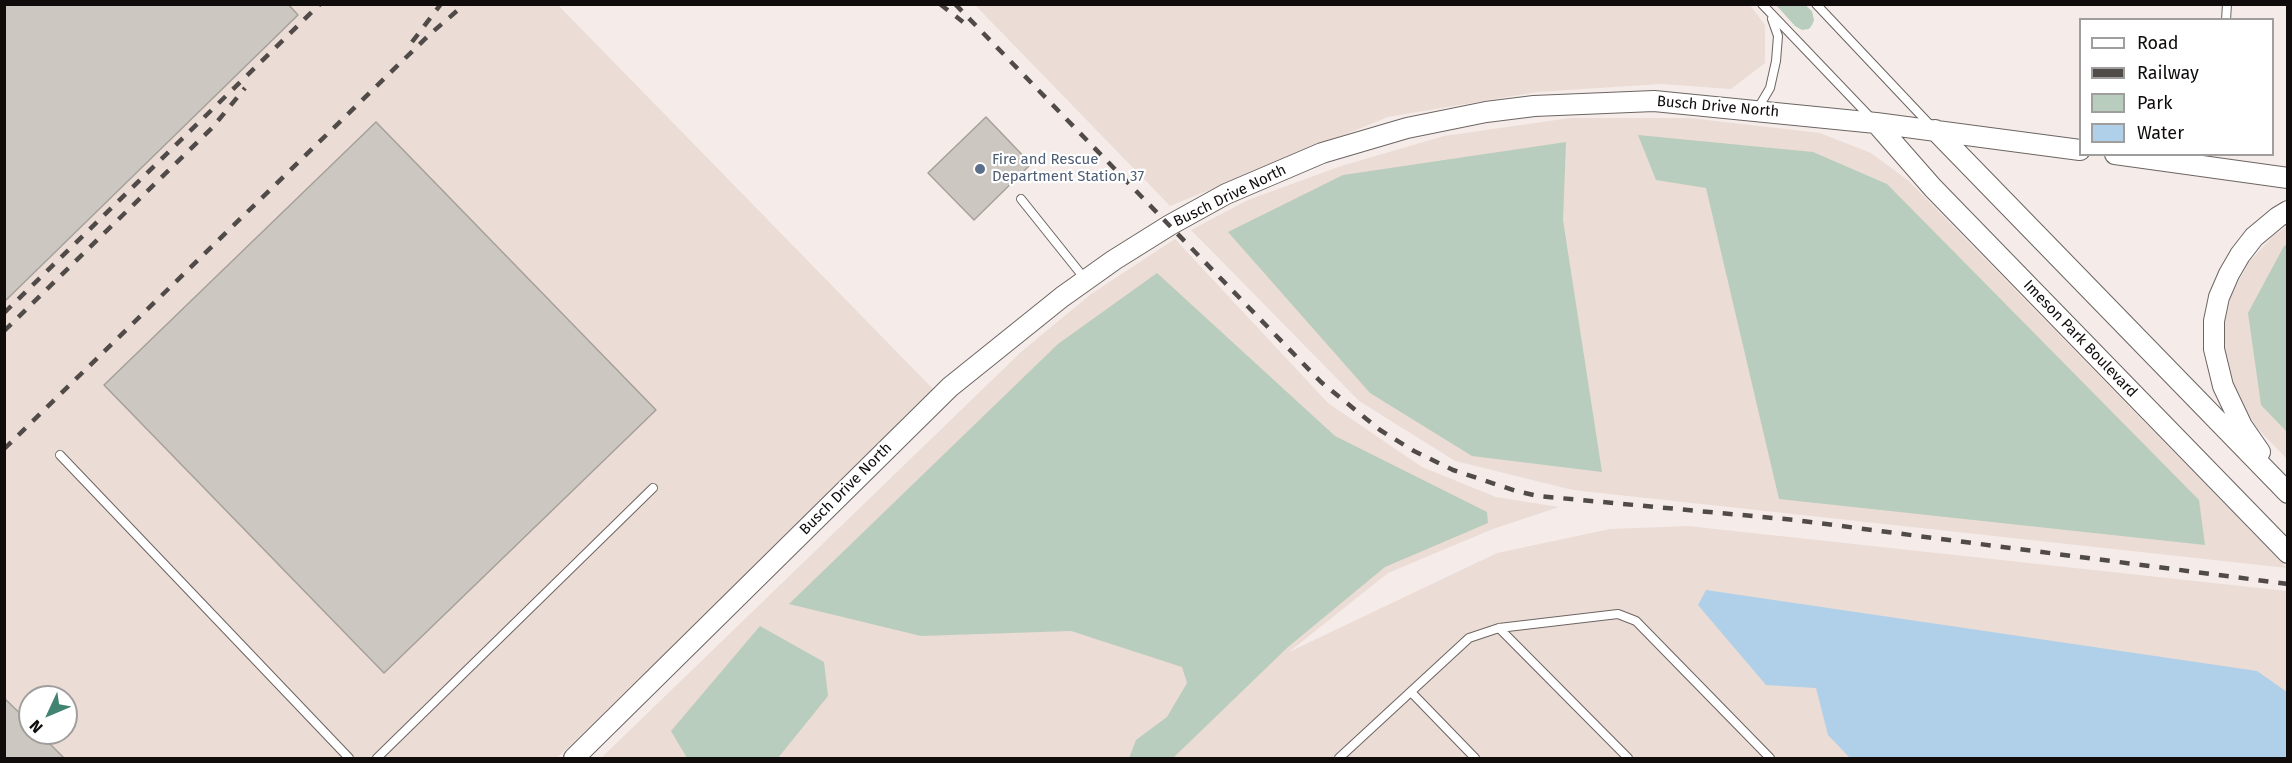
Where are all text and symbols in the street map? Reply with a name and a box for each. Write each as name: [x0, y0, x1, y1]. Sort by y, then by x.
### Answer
legend: [2079, 18, 2274, 156]
text: Road: [2137, 32, 2179, 54]
text: Railway: [2137, 62, 2199, 84]
text: Park: [2137, 92, 2172, 114]
street label: Busch Drive North: [1656, 93, 1780, 121]
text: Water: [2137, 122, 2184, 144]
place label: Fire and Rescue Department Station 37: [992, 151, 1144, 186]
street label: Busch Drive North: [1171, 161, 1289, 231]
marker: Fire and Rescue Department Station 37: [973, 162, 987, 176]
street label: Imeson Park Boulevard: [2019, 277, 2141, 401]
street label: Busch Drive North: [796, 439, 896, 539]
north arrow: [18, 685, 78, 745]
text: N: [26, 716, 47, 737]

